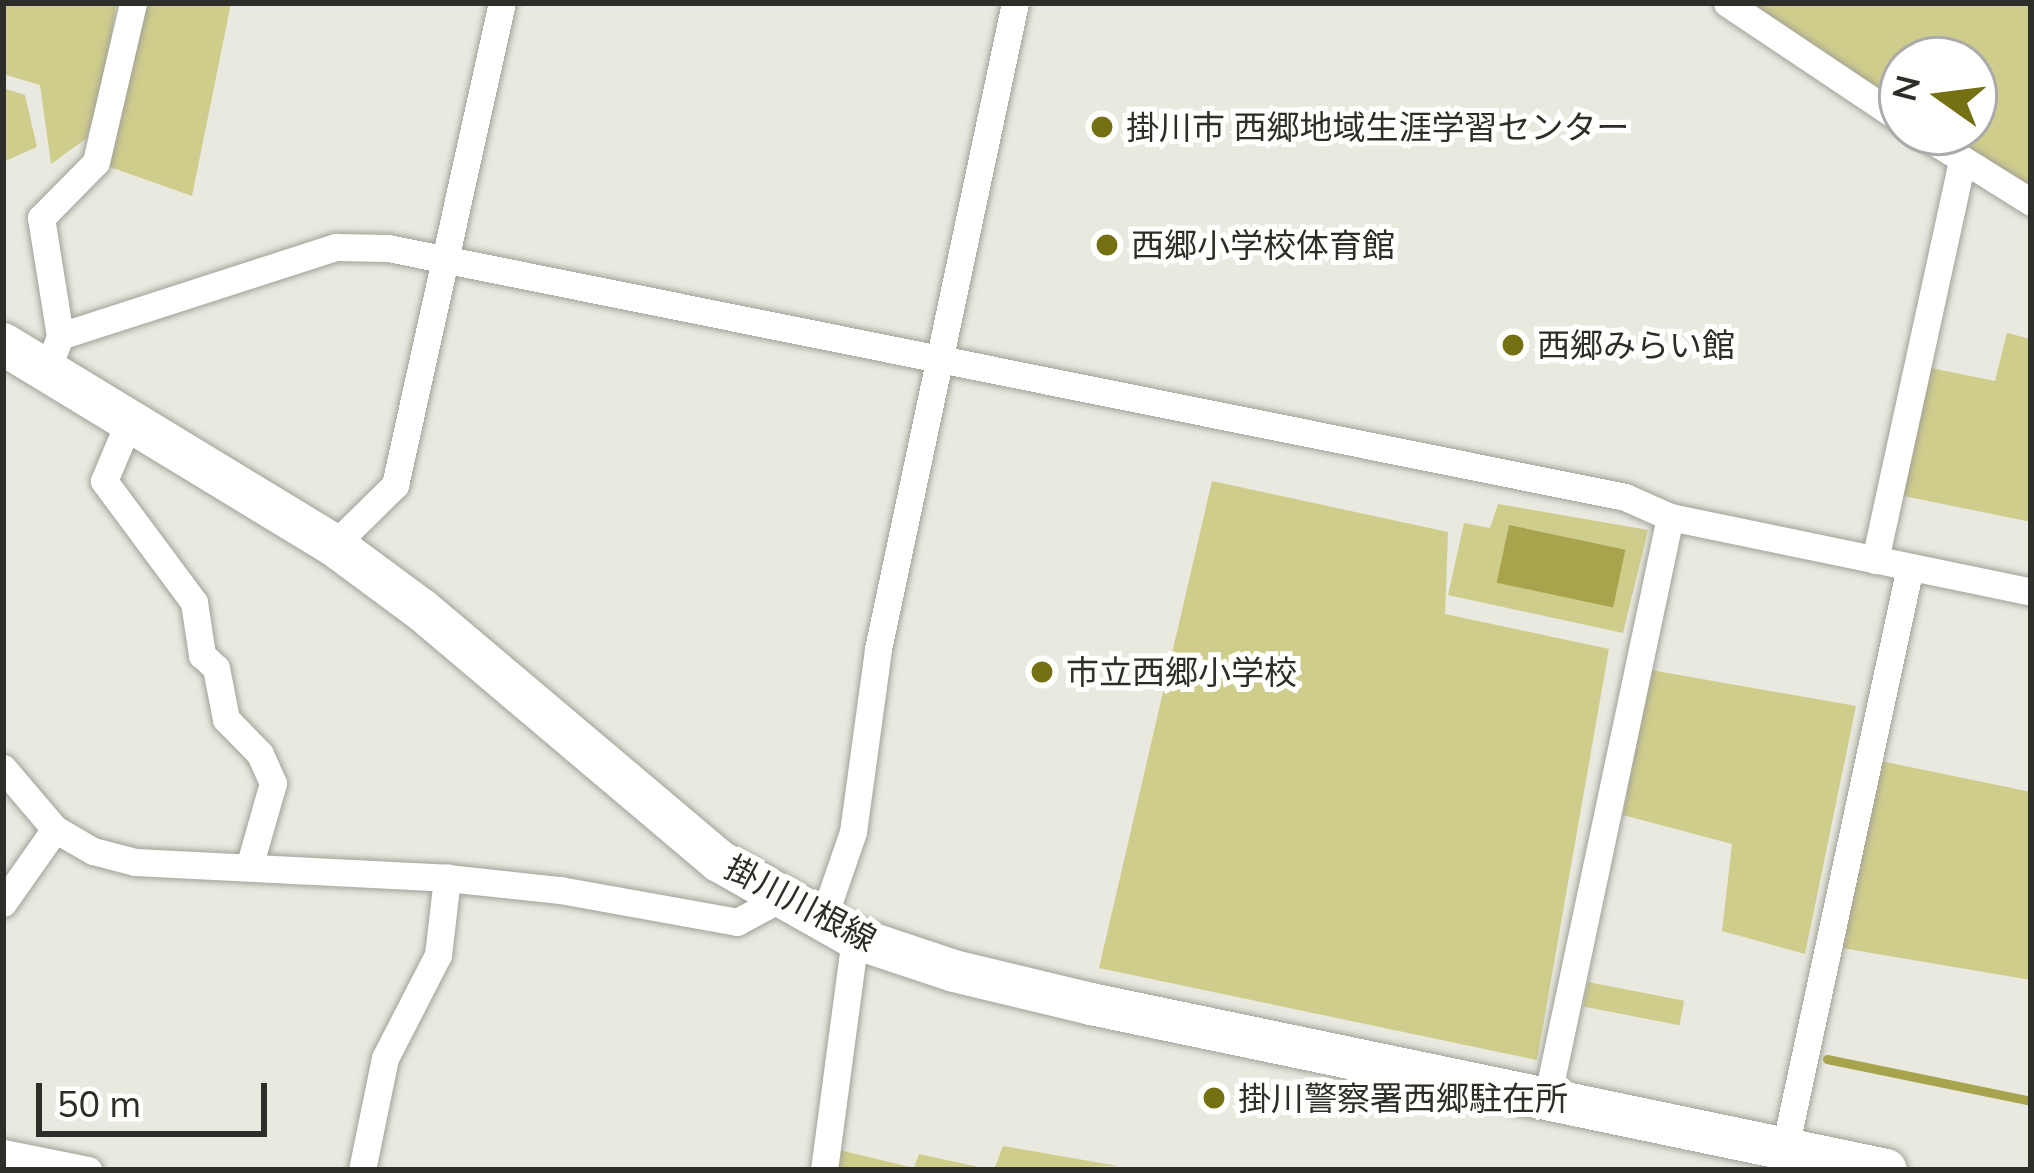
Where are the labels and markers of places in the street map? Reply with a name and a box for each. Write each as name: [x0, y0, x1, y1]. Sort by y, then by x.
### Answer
place label: 掛川市 西郷地域生涯学習センター: [1126, 107, 1630, 147]
marker: 掛川市 西郷地域生涯学習センター: [1089, 114, 1115, 140]
place label: 西郷小学校体育館: [1131, 225, 1395, 265]
marker: 西郷小学校体育館: [1094, 232, 1120, 258]
place label: 西郷みらい館: [1537, 325, 1735, 365]
marker: 西郷みらい館: [1500, 332, 1526, 358]
place label: 市立西郷小学校: [1066, 652, 1297, 692]
marker: 市立西郷小学校: [1029, 659, 1055, 685]
place label: 掛川警察署西郷駐在所: [1238, 1078, 1568, 1118]
marker: 掛川警察署西郷駐在所: [1201, 1085, 1227, 1111]

